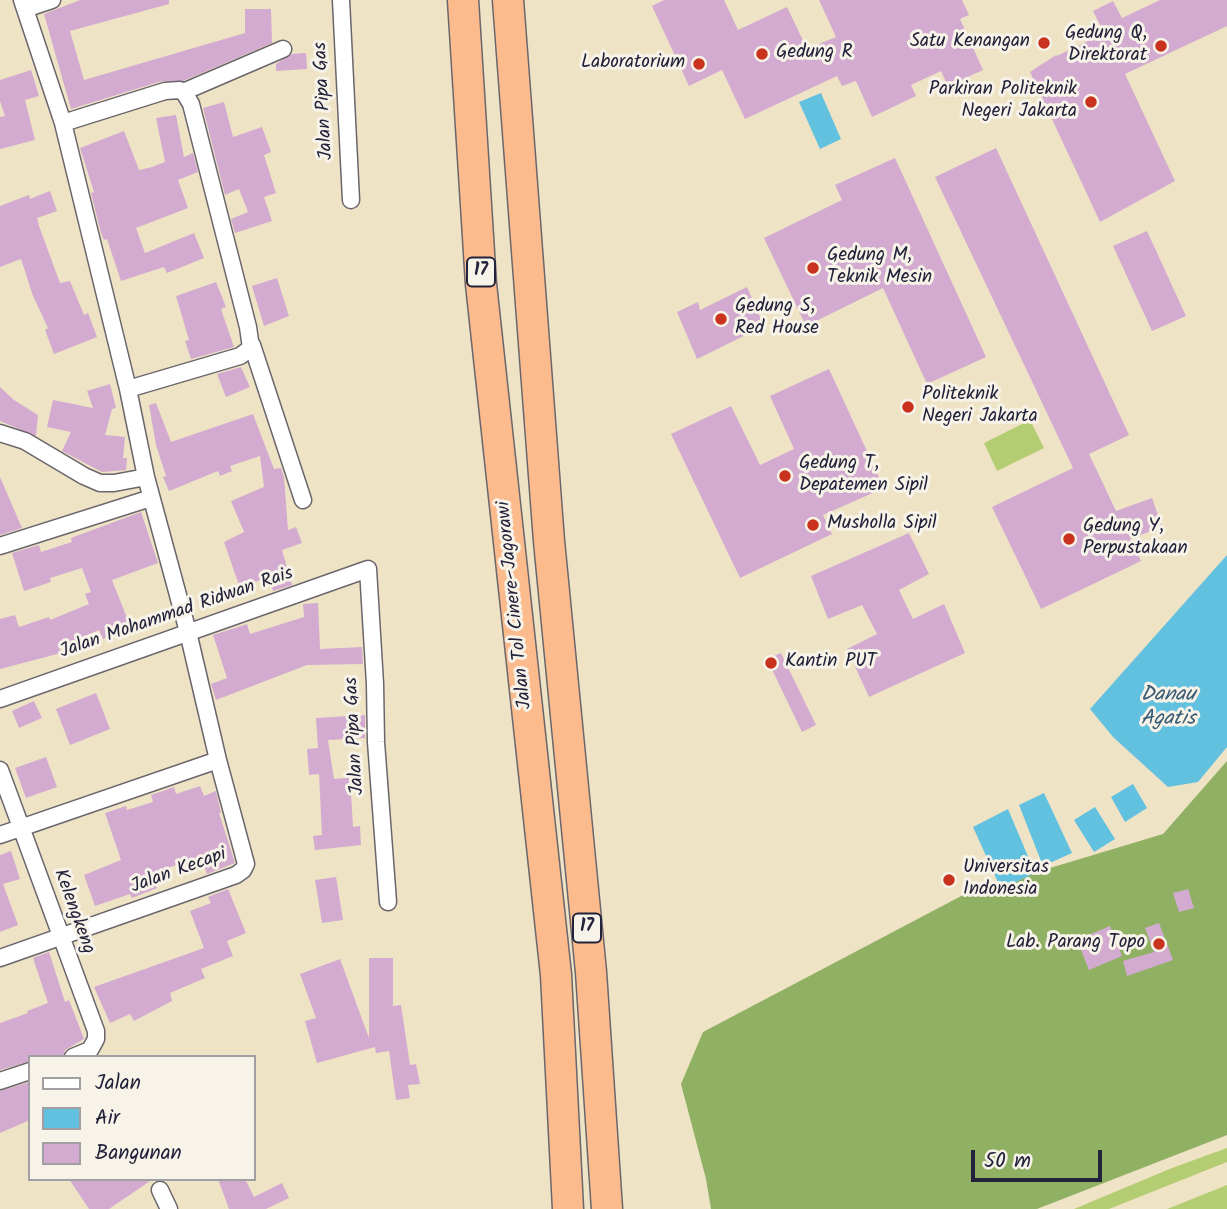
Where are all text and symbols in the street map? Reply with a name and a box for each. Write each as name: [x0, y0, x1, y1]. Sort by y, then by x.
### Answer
place label: Gedung Q, Direktorat: [1065, 24, 1147, 68]
place label: Satu Kenangan: [910, 32, 1030, 54]
marker: Satu Kenangan: [1036, 35, 1052, 51]
marker: Gedung Q, Direktorat: [1153, 38, 1169, 54]
street label: Jalan Pipa Gas: [311, 41, 339, 161]
place label: Gedung R: [776, 43, 853, 65]
marker: Gedung R: [754, 46, 770, 62]
place label: Laboratorium: [581, 53, 685, 75]
marker: Laboratorium: [691, 56, 707, 72]
place label: Parkiran Politeknik Negeri Jakarta: [929, 80, 1077, 124]
marker: Parkiran Politeknik Negeri Jakarta: [1083, 94, 1099, 110]
place label: Gedung M, Teknik Mesin: [827, 246, 932, 290]
road number: 17: [467, 258, 495, 286]
marker: Gedung M, Teknik Mesin: [805, 260, 821, 276]
place label: Gedung S, Red House: [735, 297, 819, 341]
marker: Gedung S, Red House: [713, 311, 729, 327]
place label: Politeknik Negeri Jakarta: [922, 385, 1038, 429]
marker: Politeknik Negeri Jakarta: [900, 399, 916, 415]
place label: Gedung T, Depatemen Sipil: [799, 454, 928, 498]
marker: Gedung T, Depatemen Sipil: [777, 468, 793, 484]
street label: Jalan Tol Cinere–Jagorawi: [494, 500, 538, 710]
place label: Musholla Sipil: [827, 514, 937, 536]
marker: Musholla Sipil: [805, 517, 821, 533]
place label: Gedung Y, Perpustakaan: [1083, 517, 1188, 561]
marker: Gedung Y, Perpustakaan: [1061, 531, 1077, 547]
street label: Jalan Mohammad Ridwan Rais: [57, 563, 297, 665]
place label: Kantin PUT: [785, 652, 877, 674]
marker: Kantin PUT: [763, 655, 779, 671]
street label: Jalan Pipa Gas: [342, 676, 370, 796]
water label: Danau Agatis: [1141, 683, 1195, 733]
street label: Jalan Kecapi: [128, 844, 230, 900]
place label: Universitas Indonesia: [963, 858, 1049, 902]
street label: Kelengkeng: [47, 866, 99, 958]
marker: Universitas Indonesia: [941, 872, 957, 888]
road number: 17: [573, 914, 601, 943]
place label: Lab. Parang Topo: [1006, 933, 1145, 955]
marker: Lab. Parang Topo: [1151, 936, 1167, 952]
legend: [28, 1055, 256, 1181]
text: Jalan: [95, 1067, 141, 1100]
text: Air: [95, 1102, 120, 1135]
scale bar: [975, 1136, 1106, 1180]
text: Bangunan: [95, 1137, 182, 1170]
text: 50 m: [984, 1145, 1031, 1178]

